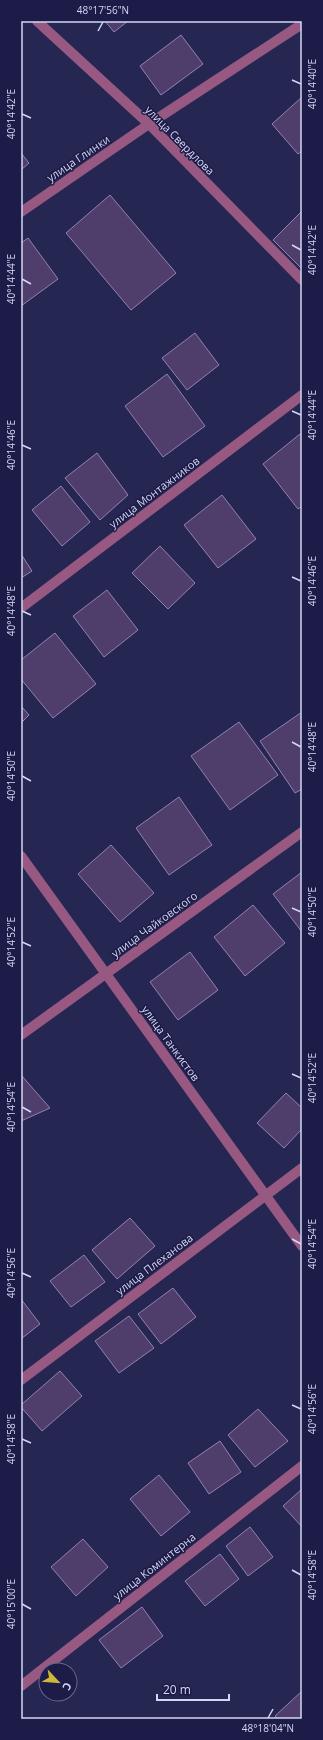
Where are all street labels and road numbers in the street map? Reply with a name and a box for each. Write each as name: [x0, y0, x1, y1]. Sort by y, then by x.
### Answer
street label: улица Свердлова: [142, 102, 218, 178]
street label: улица Глинки: [43, 131, 113, 185]
street label: улица Монтажников: [106, 453, 202, 531]
street label: улица Чайковского: [108, 887, 200, 960]
street label: улица Танкистов: [139, 1002, 203, 1084]
street label: улица Плеханова: [112, 1230, 196, 1298]
street label: улица Коминтерна: [110, 1529, 198, 1603]

